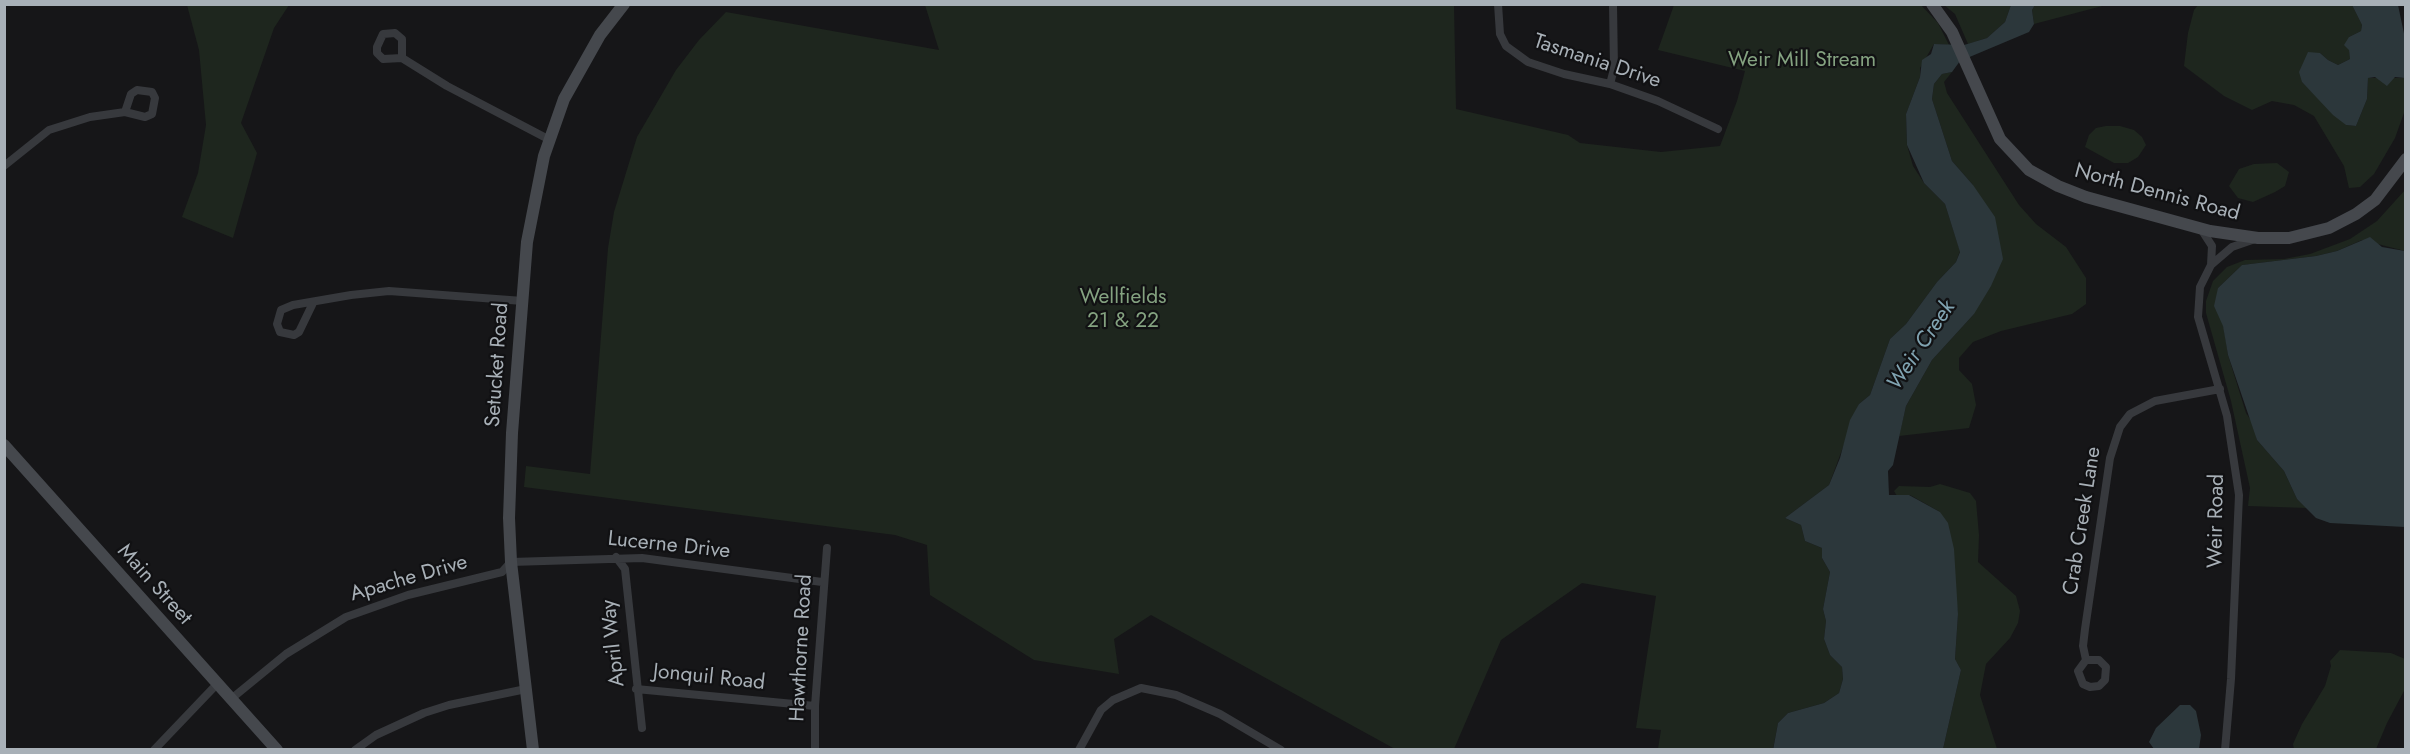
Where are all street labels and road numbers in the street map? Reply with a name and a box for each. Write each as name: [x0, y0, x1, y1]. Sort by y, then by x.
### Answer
street label: Tasmania Drive: [1530, 30, 1664, 94]
street label: North Dennis Road: [2072, 159, 2242, 227]
street label: Setucket Road: [481, 302, 515, 428]
street label: Crab Creek Lane: [2059, 445, 2107, 597]
street label: Weir Road: [2204, 474, 2230, 568]
street label: Lucerne Drive: [607, 527, 731, 565]
street label: Main Street: [111, 539, 197, 631]
street label: Apache Drive: [347, 550, 471, 608]
street label: Hawthorne Road: [786, 574, 818, 722]
street label: April Way: [597, 598, 631, 688]
street label: Jonquil Road: [652, 660, 766, 696]

